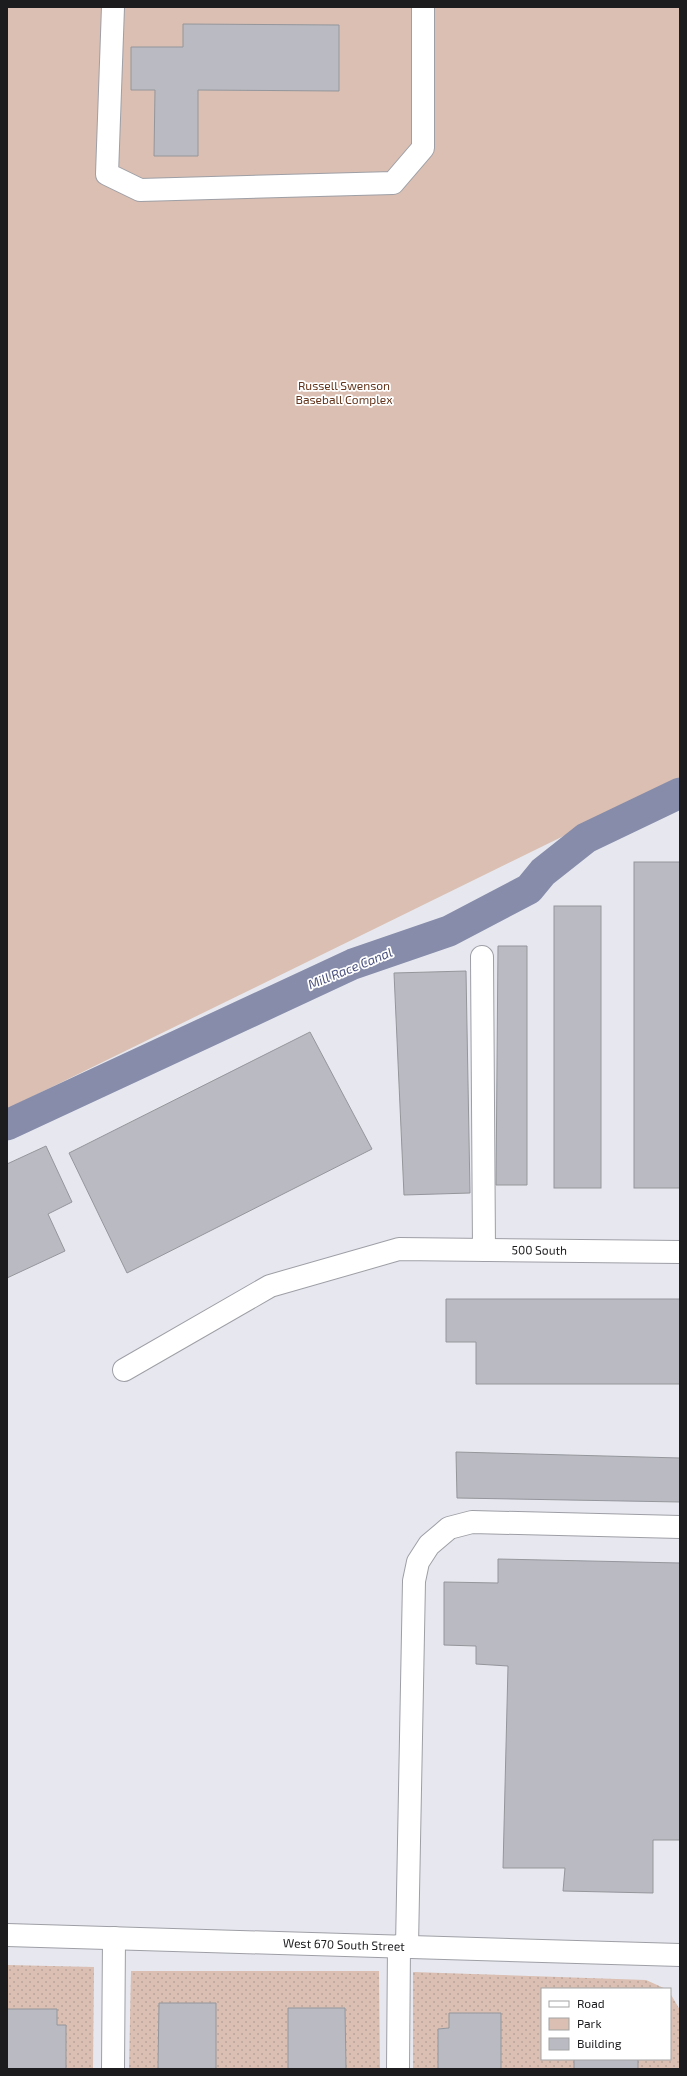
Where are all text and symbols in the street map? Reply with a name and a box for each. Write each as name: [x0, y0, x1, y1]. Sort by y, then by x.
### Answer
park label: Russell Swenson Baseball Complex: [296, 378, 393, 406]
water label: Mill Race Canal: [305, 944, 395, 992]
street label: 500 South: [511, 1242, 567, 1257]
street label: West 670 South Street: [283, 1935, 405, 1953]
legend: [541, 1988, 671, 2060]
text: Road: [577, 1996, 605, 2010]
text: Park: [577, 2016, 602, 2030]
text: Building: [577, 2036, 622, 2050]

